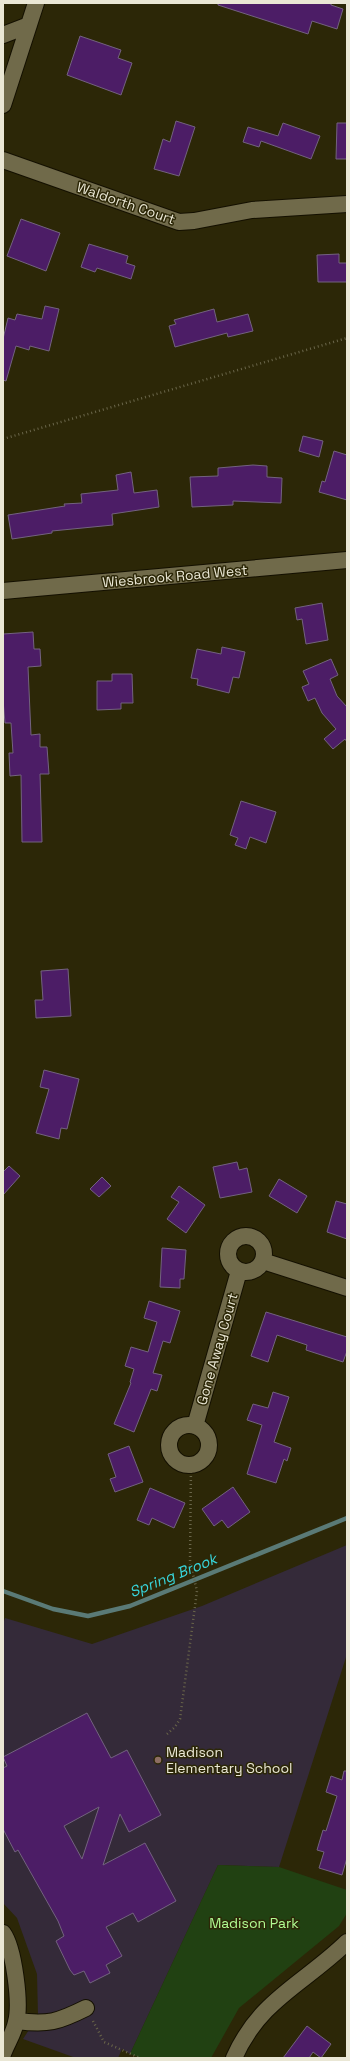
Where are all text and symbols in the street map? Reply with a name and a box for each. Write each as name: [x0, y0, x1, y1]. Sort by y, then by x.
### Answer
street label: Waldorth Court: [74, 178, 178, 228]
street label: Wiesbrook Road West: [102, 561, 248, 591]
street label: Gone Away Court: [192, 1291, 242, 1407]
water label: Spring Brook: [126, 1548, 221, 1601]
place label: Madison Elementary School: [166, 1743, 292, 1777]
marker: Madison Elementary School: [153, 1755, 163, 1765]
park label: Madison Park: [209, 1914, 299, 1932]

